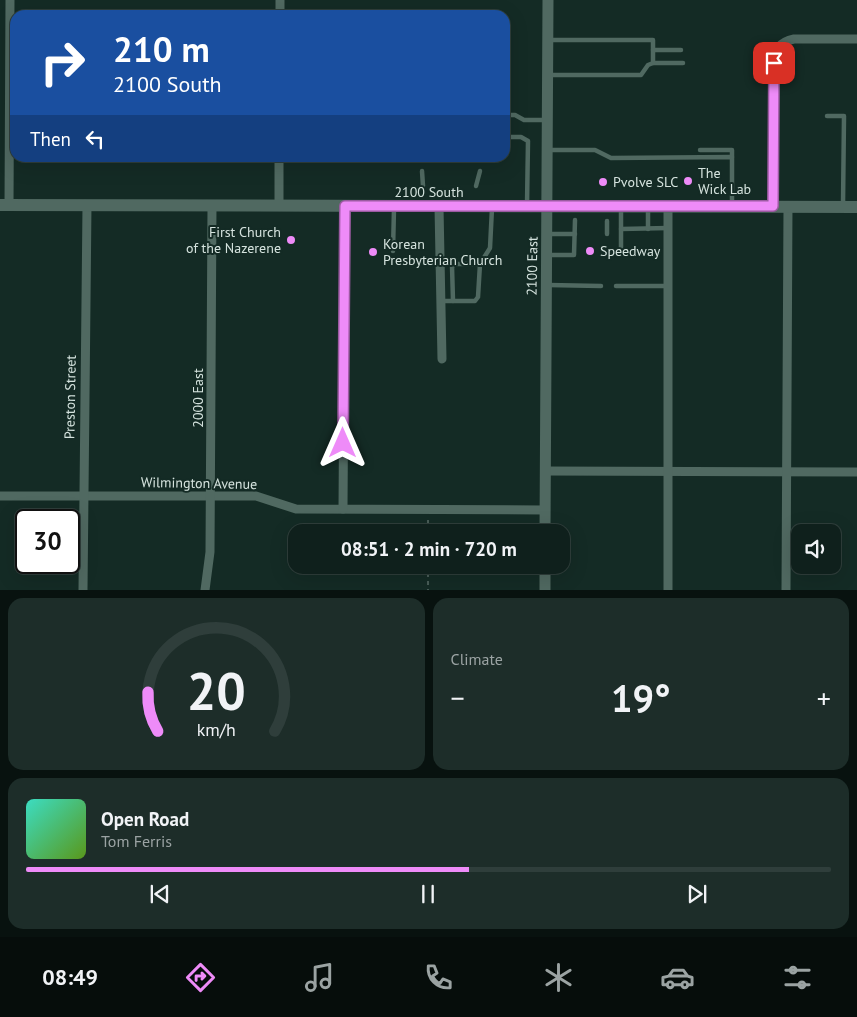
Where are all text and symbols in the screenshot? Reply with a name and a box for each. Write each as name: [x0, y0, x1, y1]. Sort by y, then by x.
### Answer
text: 210 m: [113, 26, 210, 72]
icon: right: [30, 30, 95, 95]
pin: [753, 42, 795, 84]
icon: arrive: [760, 49, 788, 77]
text: 2100 South: [113, 70, 222, 98]
icon: left: [81, 125, 109, 153]
text: Then: [30, 127, 71, 151]
place label: The Wick Lab: [698, 164, 751, 198]
place label: Pvolve SLC: [613, 173, 678, 191]
marker: The Wick Lab: [682, 175, 694, 187]
marker: Pvolve SLC: [597, 176, 609, 188]
street label: 2100 South: [394, 183, 464, 201]
place label: First Church of the Nazerene: [186, 223, 281, 257]
marker: First Church of the Nazerene: [285, 234, 297, 246]
place label: Korean Presbyterian Church: [383, 235, 503, 269]
street label: 2100 East: [522, 236, 542, 296]
place label: Speedway: [600, 242, 661, 260]
marker: Speedway: [584, 245, 596, 257]
marker: Korean Presbyterian Church: [367, 246, 379, 258]
street label: Preston Street: [60, 354, 80, 439]
street label: 2000 East: [189, 368, 207, 428]
position arrow: [316, 416, 368, 468]
street label: Wilmington Avenue: [141, 473, 257, 493]
speed limit sign: 30: [15, 509, 80, 574]
map controls: [791, 524, 841, 574]
button: sound: [791, 524, 841, 574]
text: 08:51 · 2 min · 720 m: [341, 537, 517, 561]
text: Climate: [451, 649, 503, 669]
text: 20: [187, 657, 246, 724]
text: 19°: [611, 673, 671, 722]
text: −: [451, 679, 465, 716]
text: +: [817, 679, 831, 716]
text: km/h: [197, 718, 236, 741]
text: Open Road: [101, 807, 189, 831]
text: Tom Ferris: [101, 831, 172, 851]
icon: previous: [146, 880, 174, 908]
icon: pause: [414, 880, 442, 908]
icon: next: [683, 880, 711, 908]
icon: directions: [183, 960, 218, 995]
icon: music: [302, 960, 337, 995]
icon: phone: [421, 960, 456, 995]
icon: climate: [541, 960, 576, 995]
icon: car: [660, 960, 695, 995]
icon: filters: [780, 960, 815, 995]
text: 08:49: [42, 963, 98, 991]

